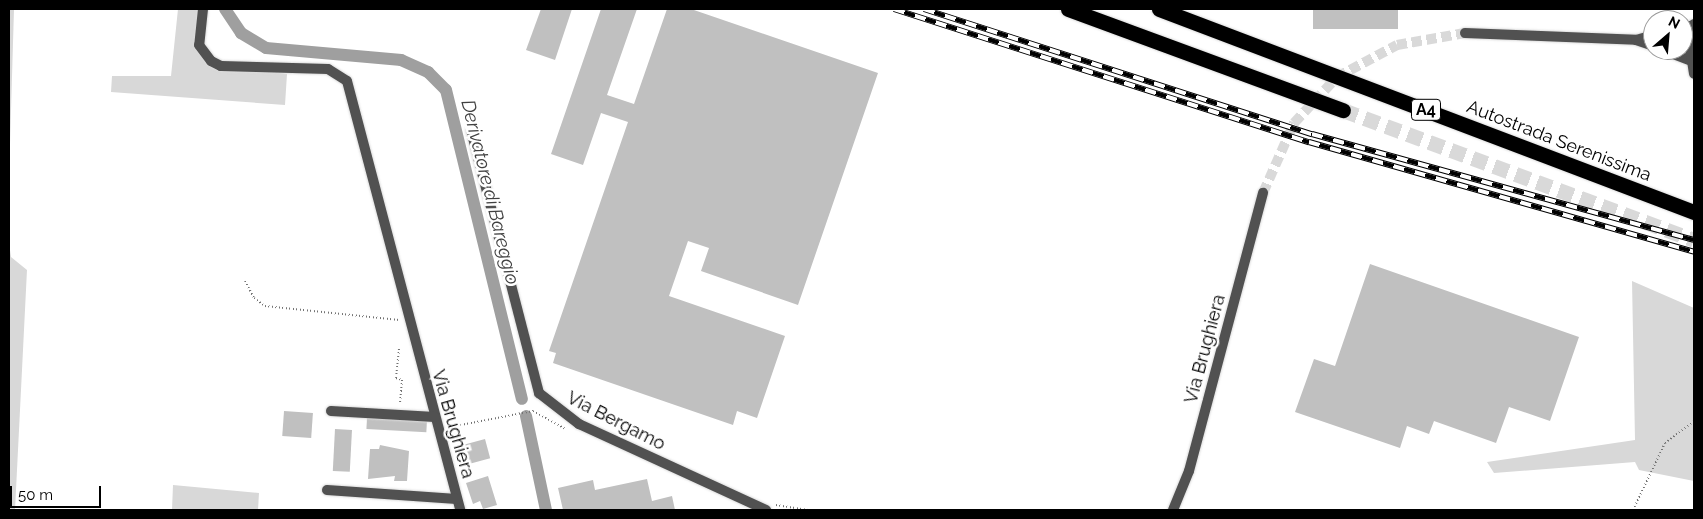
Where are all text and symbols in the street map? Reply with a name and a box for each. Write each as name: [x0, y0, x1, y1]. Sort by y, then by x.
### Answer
north arrow: [1643, 10, 1693, 60]
text: N: [1666, 13, 1683, 32]
road number: A4: [1410, 96, 1442, 124]
street label: Autostrada Serenissima: [1464, 96, 1654, 186]
water label: Derivatore di Bareggio: [456, 97, 524, 287]
street label: Via Brughiera: [1180, 292, 1230, 406]
street label: Via Brughiera: [427, 367, 479, 481]
street label: Via Bergamo: [563, 387, 669, 455]
scale bar: [12, 476, 104, 508]
text: 50 m: [18, 486, 53, 504]

